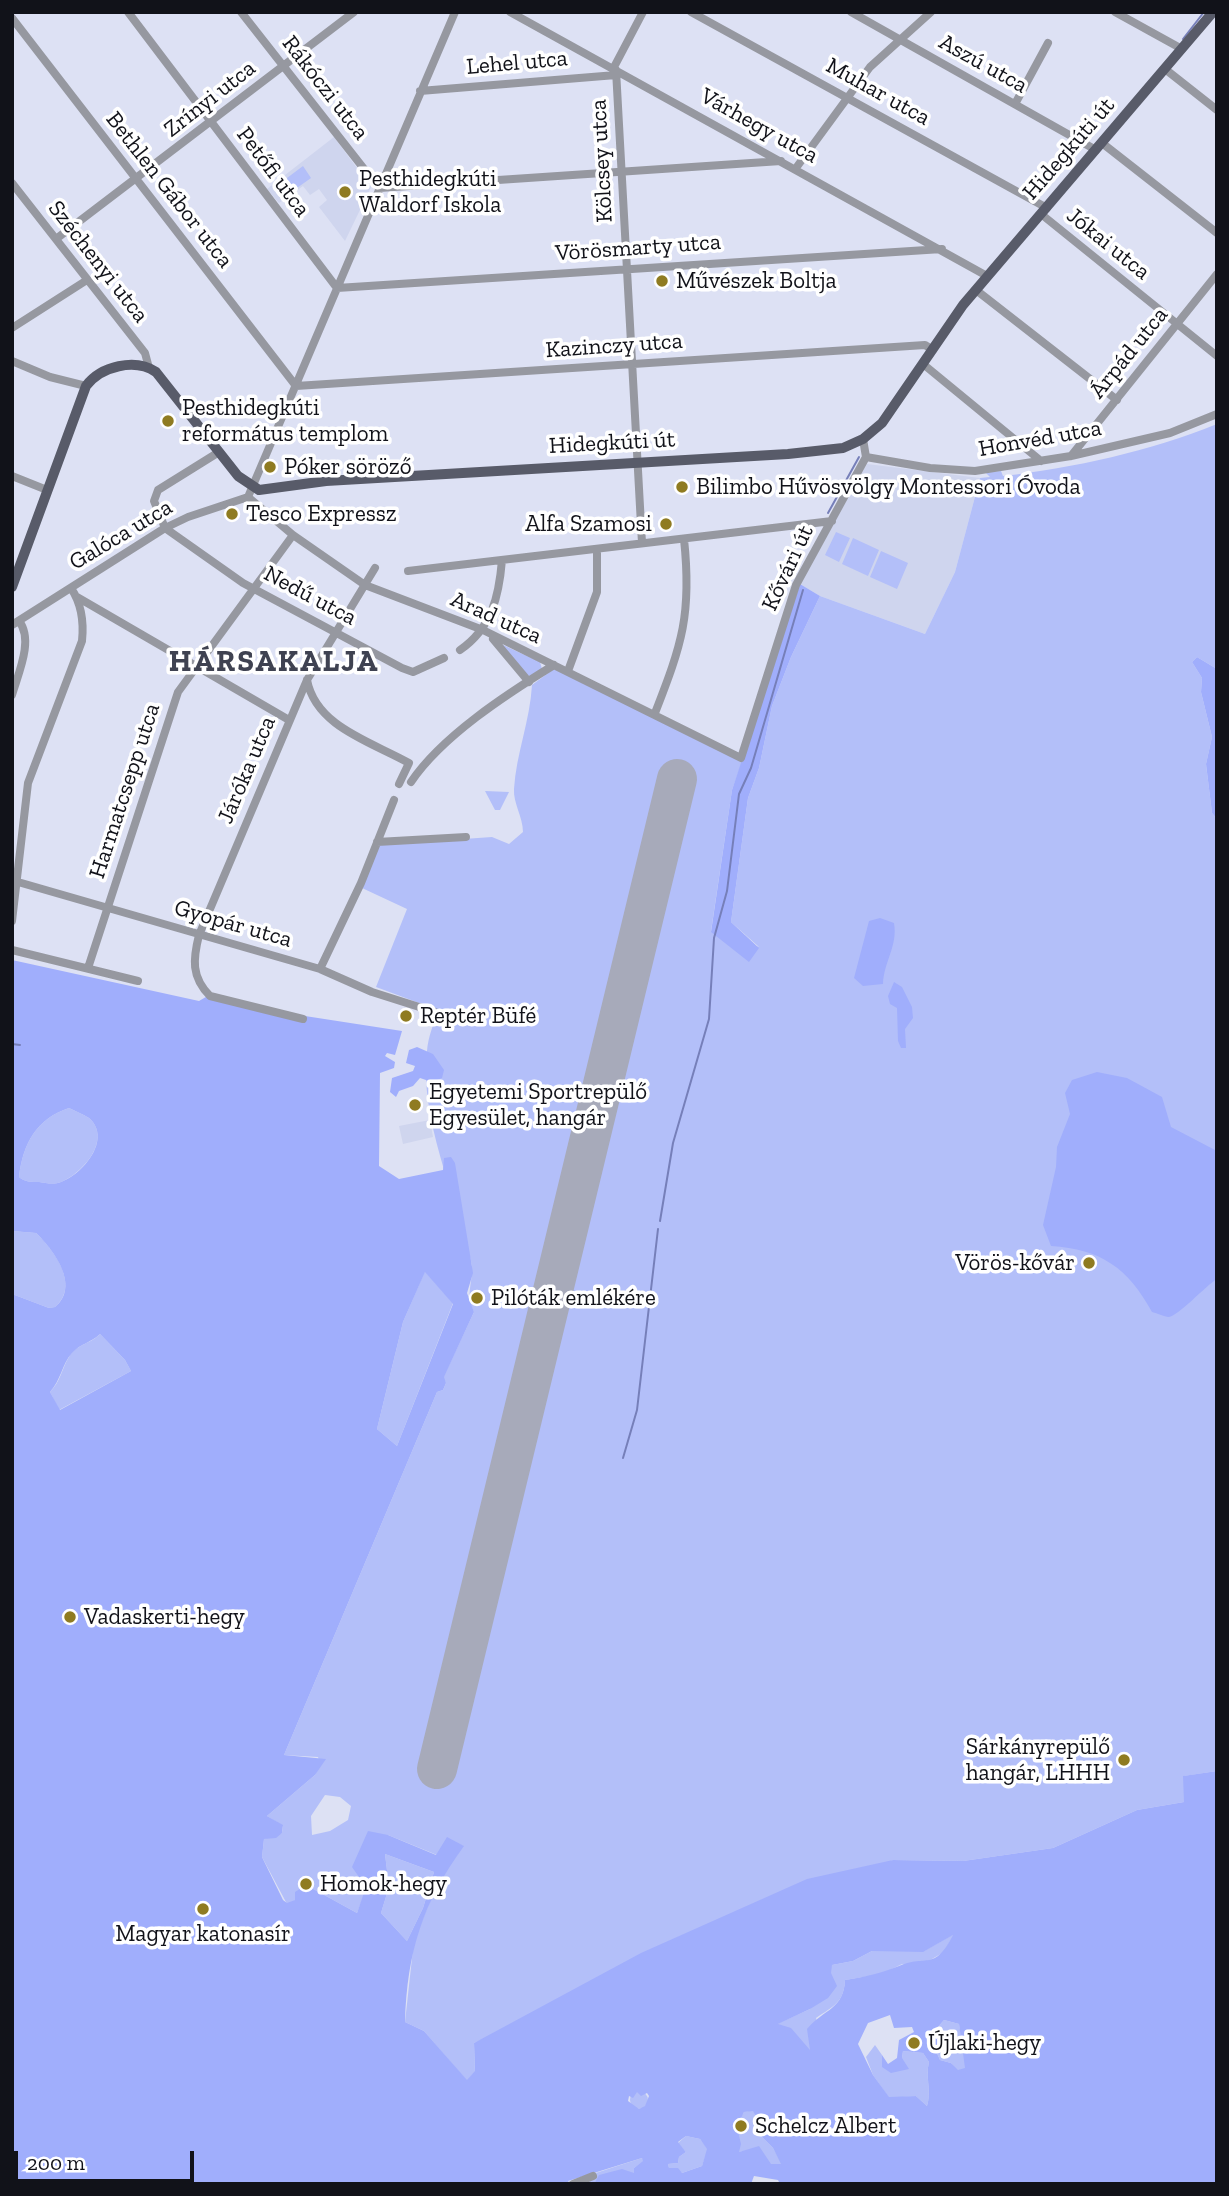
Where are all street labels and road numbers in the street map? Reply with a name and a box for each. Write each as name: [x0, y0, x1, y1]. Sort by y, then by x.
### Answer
street label: Aszú utca: [934, 28, 1032, 100]
street label: Rákóczi utca: [276, 30, 374, 146]
street label: Lehel utca: [465, 45, 569, 81]
street label: Muhar utca: [821, 52, 935, 132]
street label: Zrínyi utca: [159, 55, 261, 143]
street label: Várhegy utca: [695, 82, 823, 170]
street label: Hidegkúti út: [1017, 92, 1121, 206]
street label: Kölcsey utca: [585, 99, 619, 223]
street label: Bethlen Gábor utca: [99, 106, 239, 274]
street label: Petőfi utca: [230, 122, 316, 222]
street label: Széchenyi utca: [42, 196, 154, 328]
street label: Jókai utca: [1061, 202, 1155, 286]
street label: Vörösmarty utca: [554, 228, 722, 268]
street label: Árpád utca: [1084, 302, 1174, 404]
street label: Kazinczy utca: [544, 327, 684, 365]
street label: Honvéd utca: [976, 415, 1104, 463]
street label: Hidegkúti út: [548, 426, 676, 460]
street label: Galóca utca: [65, 494, 177, 576]
street label: Kővári út: [756, 521, 820, 615]
street label: Nedű utca: [259, 560, 361, 632]
street label: Arad utca: [446, 586, 546, 650]
street label: Harmatcsepp utca: [84, 700, 166, 882]
street label: Járóka utca: [212, 712, 282, 828]
street label: Gyopár utca: [171, 894, 295, 954]

